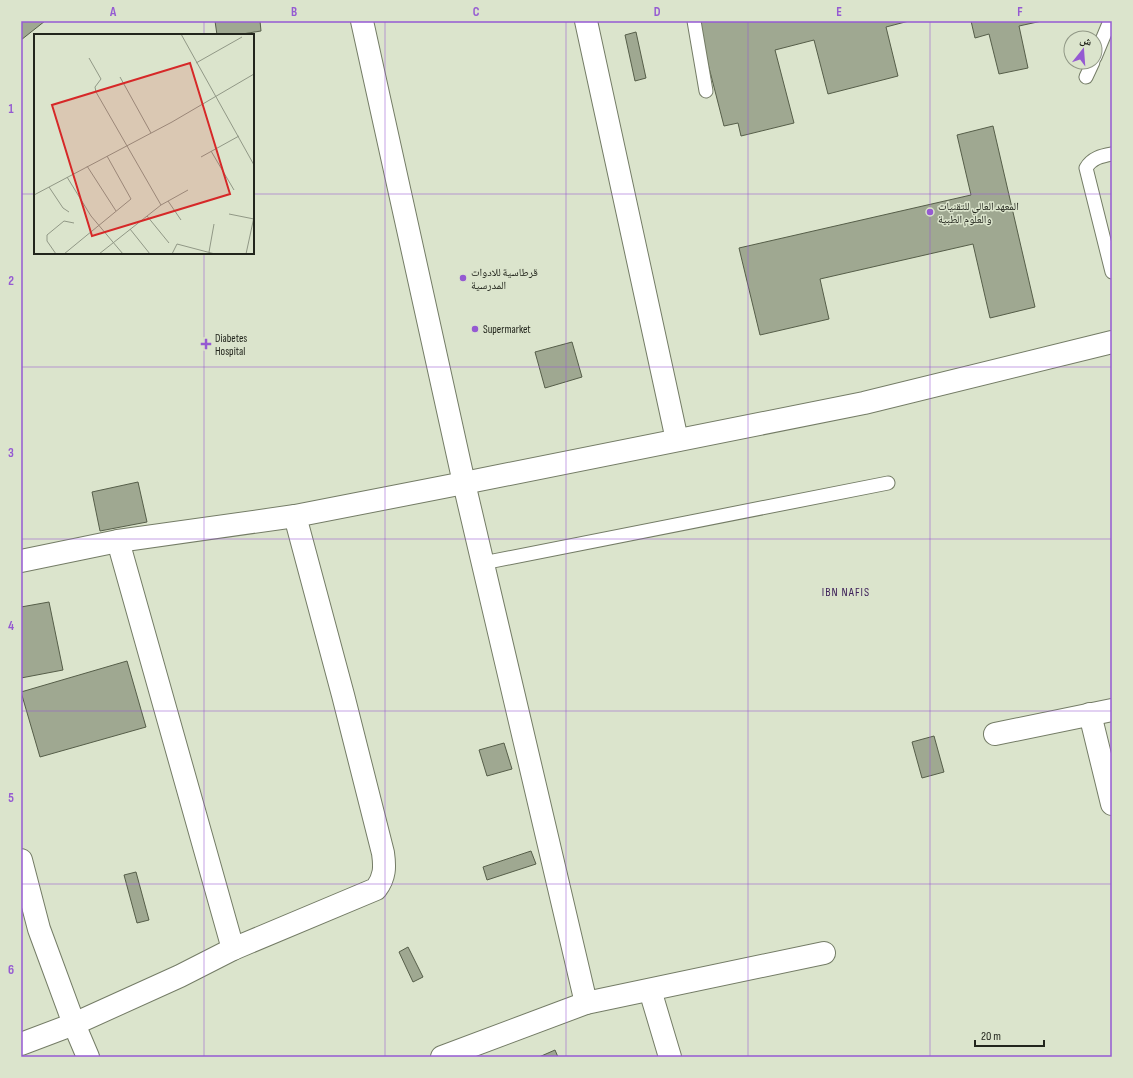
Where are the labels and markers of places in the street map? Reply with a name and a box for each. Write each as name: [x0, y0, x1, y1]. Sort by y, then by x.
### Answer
place label: المعهد العالي للتقنيات والعلوم الطبية: [938, 200, 1019, 226]
marker: المعهد العالي للتقنيات والعلوم الطبية: [925, 207, 935, 217]
place label: قرطاسية للادوات المدرسية: [471, 266, 538, 292]
marker: قرطاسية للادوات المدرسية: [458, 273, 468, 283]
place label: Supermarket: [483, 323, 531, 336]
marker: Supermarket: [470, 324, 480, 334]
place label: Diabetes Hospital: [215, 332, 247, 358]
marker: Diabetes Hospital: [200, 338, 212, 350]

